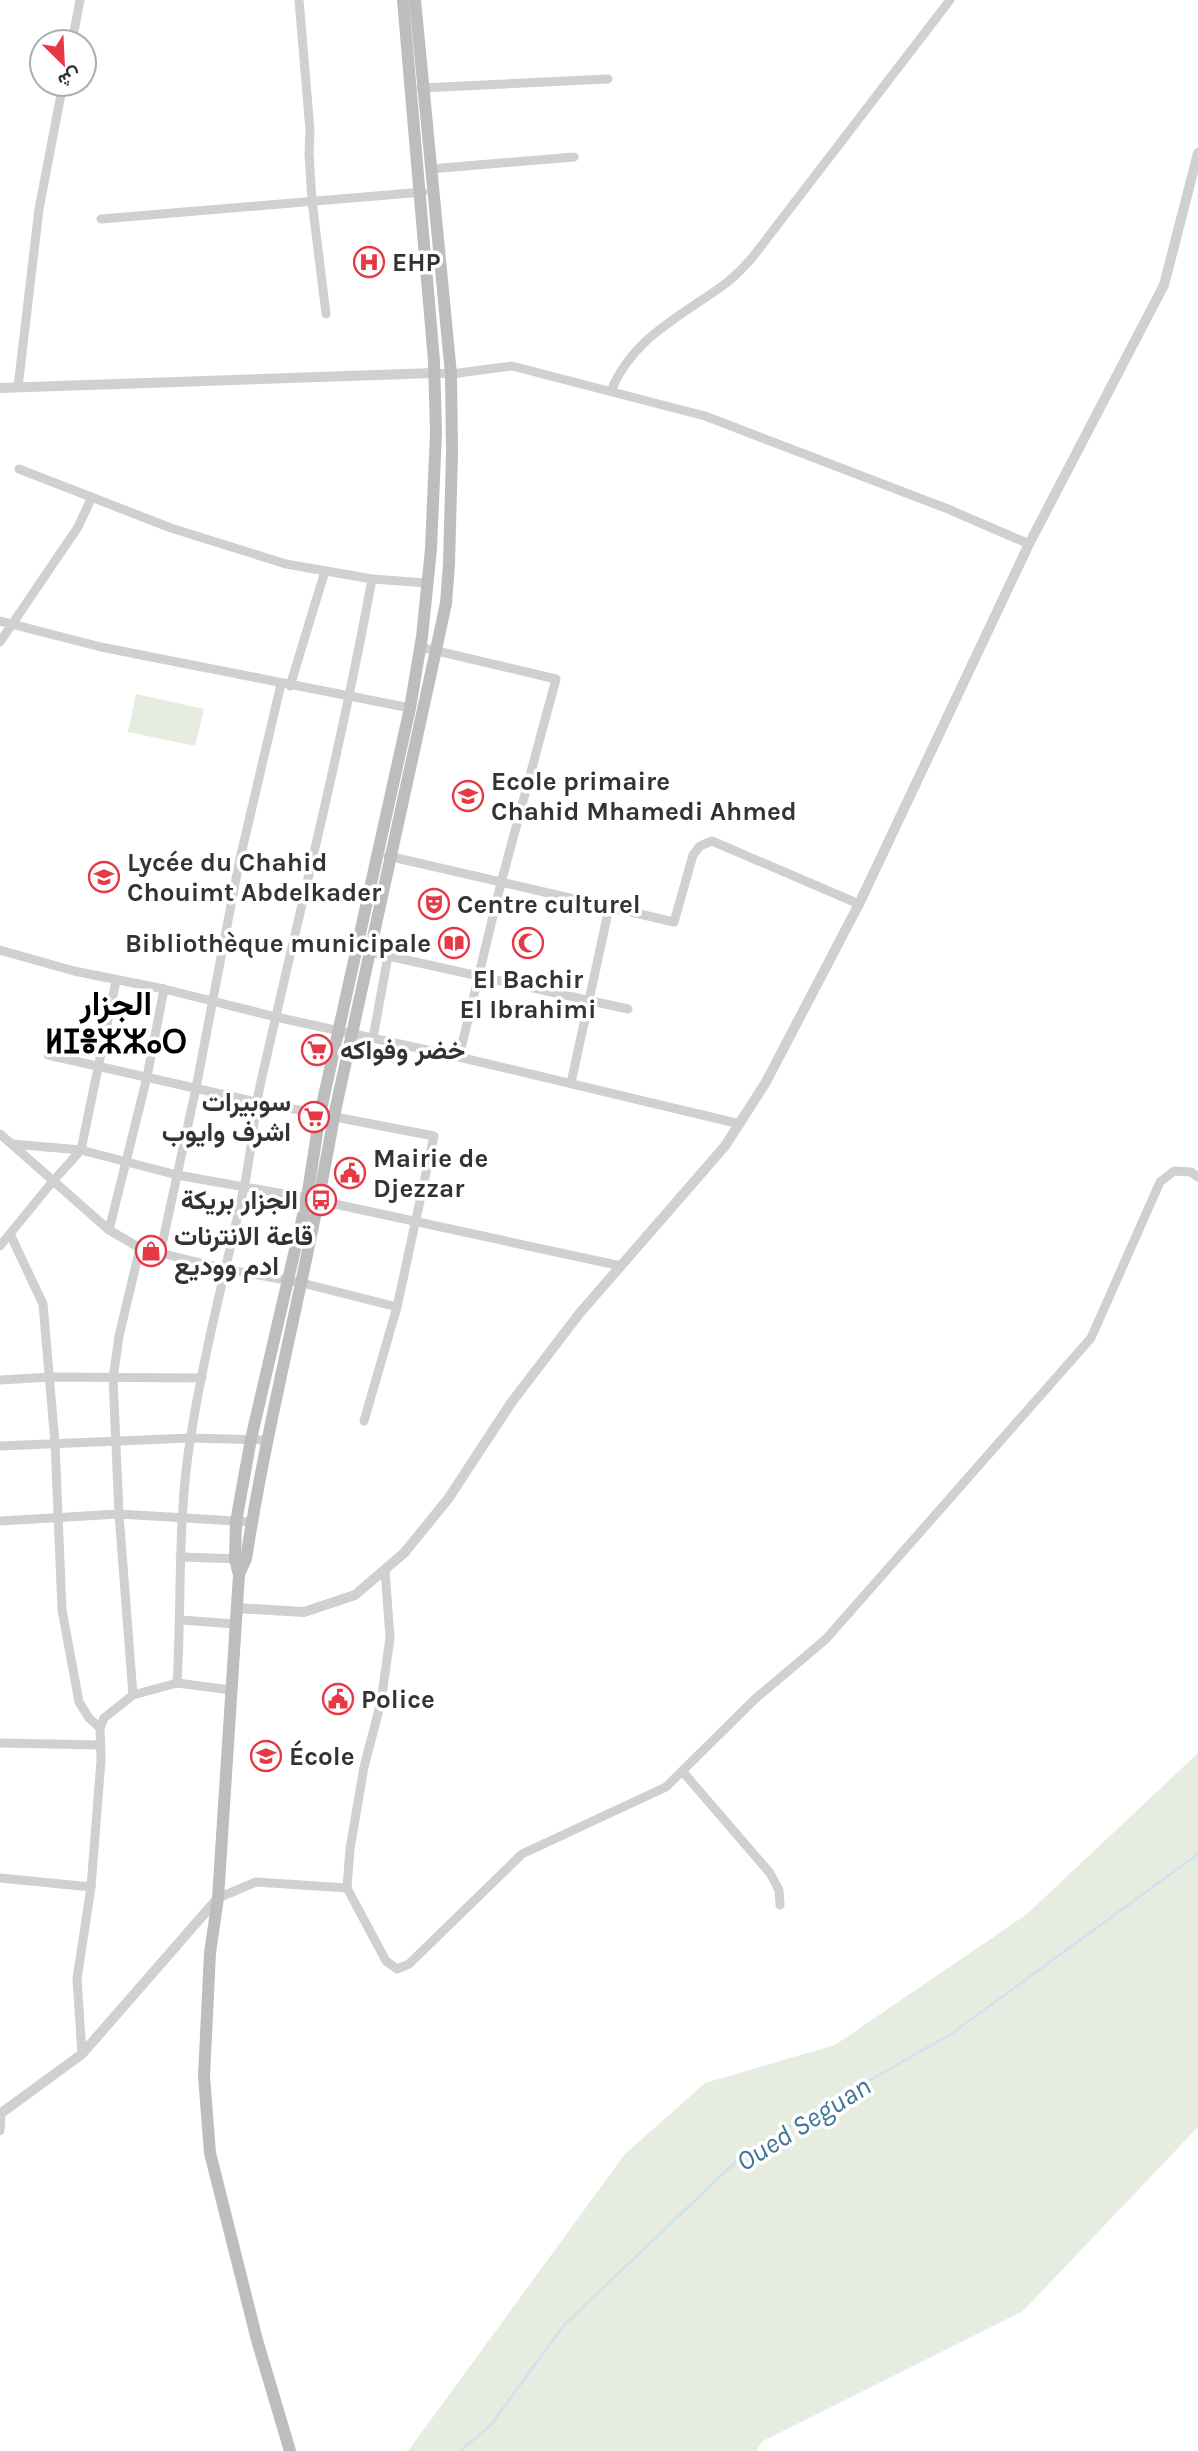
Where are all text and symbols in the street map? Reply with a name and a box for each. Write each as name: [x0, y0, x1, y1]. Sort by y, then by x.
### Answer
north arrow: [28, 28, 98, 98]
text: ش: [54, 63, 84, 92]
hospital icon: EHP: [352, 245, 386, 279]
place label: EHP: [392, 247, 441, 278]
place label: Ecole primaire Chahid Mhamedi Ahmed: [491, 766, 797, 827]
school or university icon: Ecole primaire Chahid Mhamedi Ahmed: [451, 779, 485, 813]
place label: Lycée du Chahid Chouimt Abdelkader: [127, 847, 382, 908]
school or university icon: Lycée du Chahid Chouimt Abdelkader: [87, 860, 121, 894]
theatre icon: Centre culturel: [417, 887, 451, 921]
place label: Centre culturel: [457, 889, 641, 920]
library icon: Bibliothèque municipale: [437, 926, 471, 960]
mosque icon: El Bachir El Ibrahimi: [511, 926, 545, 960]
place label: Bibliothèque municipale: [125, 928, 431, 959]
place label: El Bachir El Ibrahimi: [460, 964, 596, 1025]
district label: الجزار ⵍⵊⴻⵣⵣⴰⵔ: [45, 985, 187, 1061]
supermarket icon: خضر وفواكه: [300, 1033, 334, 1067]
place label: خضر وفواكه: [340, 1035, 465, 1066]
place label: سوبيرات اشرف وايوب: [162, 1087, 291, 1148]
supermarket icon: سوبيرات اشرف وايوب: [297, 1100, 331, 1134]
place label: Mairie de Djezzar: [373, 1143, 488, 1204]
public building icon: Mairie de Djezzar: [333, 1156, 367, 1190]
bus stop icon: الجزار بريكة: [304, 1183, 338, 1217]
place label: الجزار بريكة: [181, 1185, 298, 1216]
place label: قاعة الانترنات ادم ووديع: [174, 1221, 313, 1284]
shop icon: قاعة الانترنات ادم ووديع: [134, 1234, 168, 1268]
public building icon: Police: [321, 1682, 355, 1716]
place label: Police: [361, 1684, 435, 1715]
school or university icon: École: [249, 1739, 283, 1773]
place label: École: [289, 1740, 354, 1772]
water label: Oued Seguan: [730, 2069, 877, 2178]

